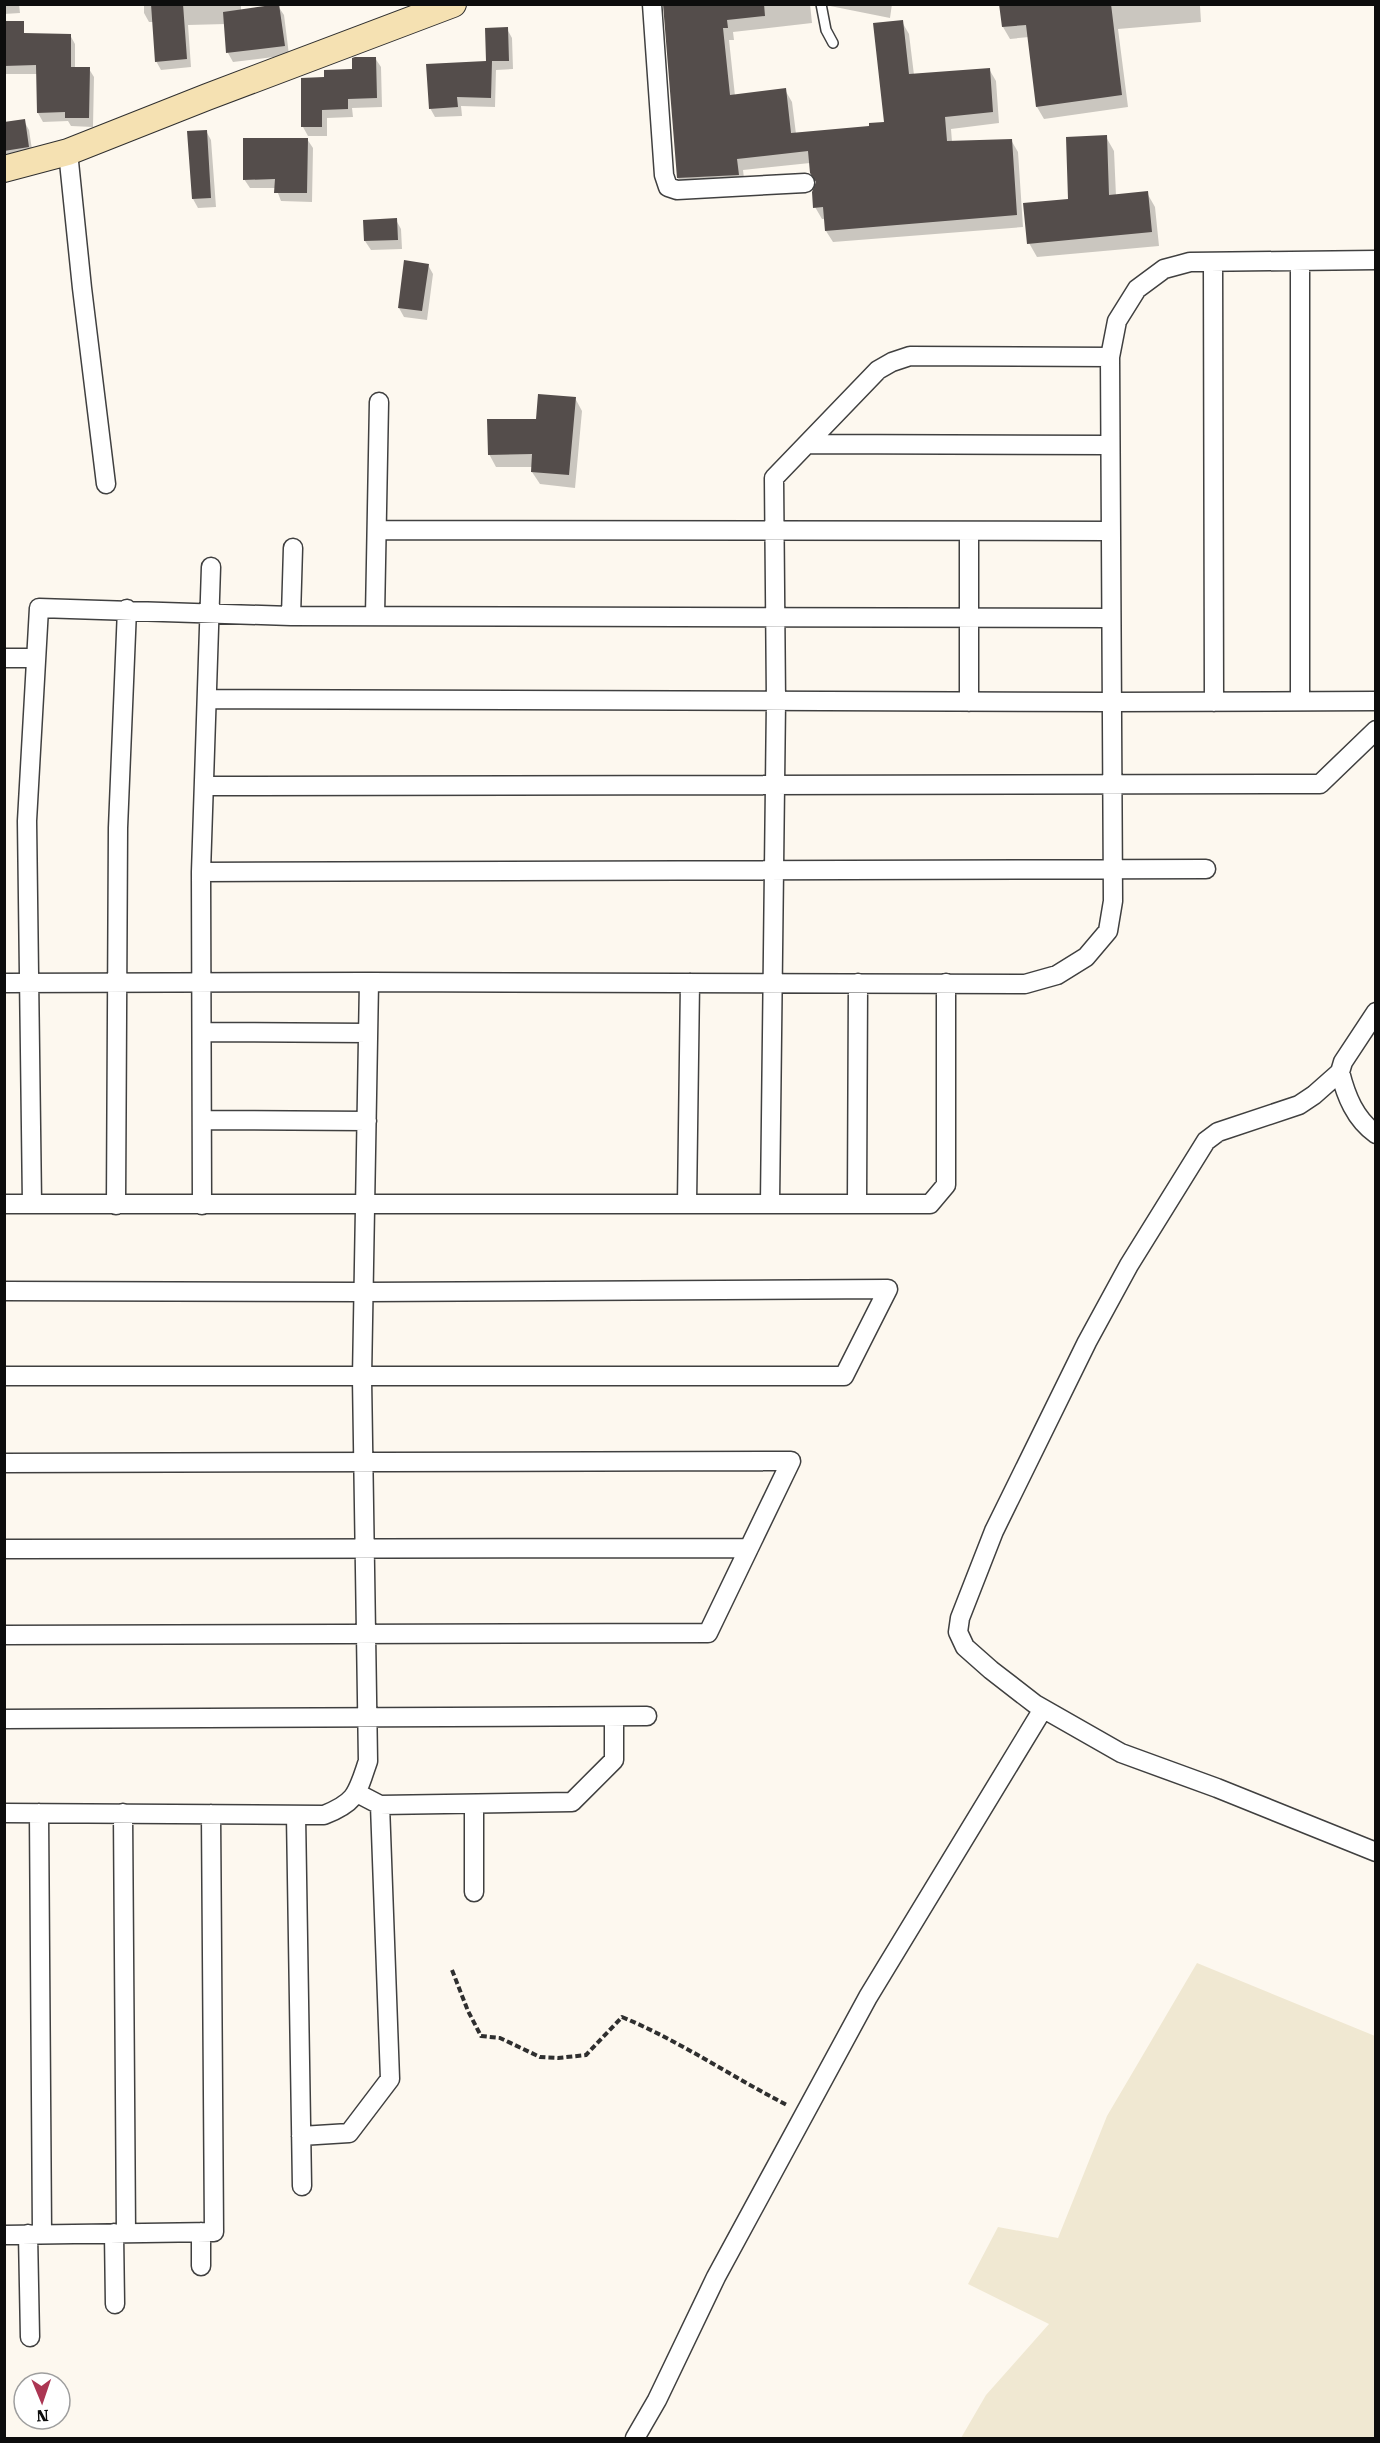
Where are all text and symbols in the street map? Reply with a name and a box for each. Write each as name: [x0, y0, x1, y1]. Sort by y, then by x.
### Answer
north arrow: [12, 2371, 72, 2431]
text: N: [36, 2406, 49, 2425]

